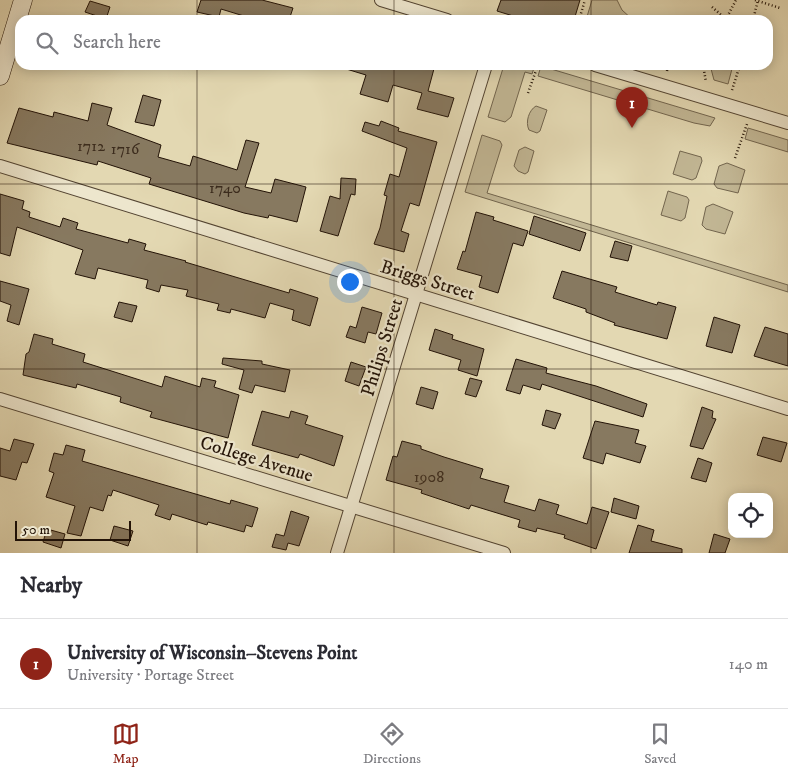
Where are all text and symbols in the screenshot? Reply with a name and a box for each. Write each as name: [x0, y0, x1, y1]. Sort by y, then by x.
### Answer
search box: [15, 15, 773, 70]
icon: search: [33, 29, 61, 57]
text: Search here: [73, 31, 161, 54]
pin: 1: [616, 87, 648, 128]
house number: 1712: [77, 136, 105, 156]
house number: 1716: [111, 139, 140, 159]
house number: 1740: [209, 178, 241, 198]
street label: Briggs Street: [377, 255, 478, 306]
your location: [337, 269, 363, 295]
street label: Philips Street: [357, 296, 408, 399]
street label: College Avenue: [197, 431, 316, 488]
house number: 1908: [414, 467, 444, 487]
map controls: [728, 493, 773, 538]
button: locate: [728, 493, 773, 538]
scale bar: [15, 518, 131, 541]
text: 50 m: [22, 521, 50, 539]
text: Nearby: [20, 573, 82, 599]
text: University of Wisconsin–Stevens Point: [67, 642, 357, 665]
text: 1: [33, 654, 39, 674]
text: 140 m: [729, 654, 768, 674]
text: University · Portage Street: [67, 665, 234, 685]
tab: Map: [112, 720, 140, 768]
tab: Directions: [363, 720, 421, 768]
tab: Saved: [644, 720, 676, 768]

